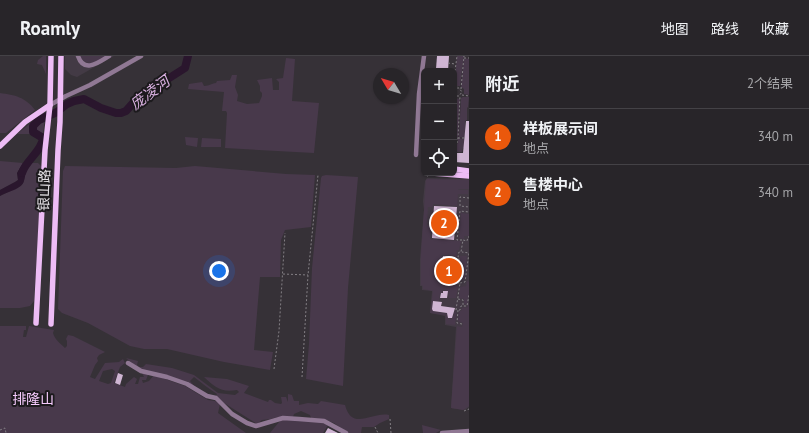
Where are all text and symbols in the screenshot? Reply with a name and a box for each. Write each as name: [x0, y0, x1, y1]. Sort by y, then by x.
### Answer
text: Roamly: [20, 16, 80, 40]
text: 地图: [661, 20, 689, 38]
text: 路线: [711, 20, 739, 38]
text: 收藏: [761, 20, 789, 38]
north arrow: [373, 68, 409, 104]
map controls: [421, 68, 457, 176]
button: +: [421, 68, 457, 104]
water label: 庞凌河: [126, 70, 176, 114]
text: 附近: [485, 73, 519, 95]
text: 2个结果: [747, 75, 793, 92]
button: −: [421, 104, 457, 140]
text: 样板展示间: [523, 119, 598, 138]
text: 1: [494, 128, 502, 145]
text: 340 m: [758, 128, 793, 145]
button: locate: [421, 140, 457, 176]
text: 地点: [523, 140, 549, 157]
street label: 银山路: [34, 169, 54, 211]
text: 售楼中心: [523, 175, 583, 194]
text: 2: [494, 184, 502, 201]
text: 340 m: [758, 184, 793, 201]
text: 地点: [523, 196, 549, 213]
pin: 2: [431, 208, 457, 238]
pin: 1: [436, 256, 462, 286]
your location: [209, 261, 229, 281]
park label: 排隆山: [12, 390, 54, 408]

